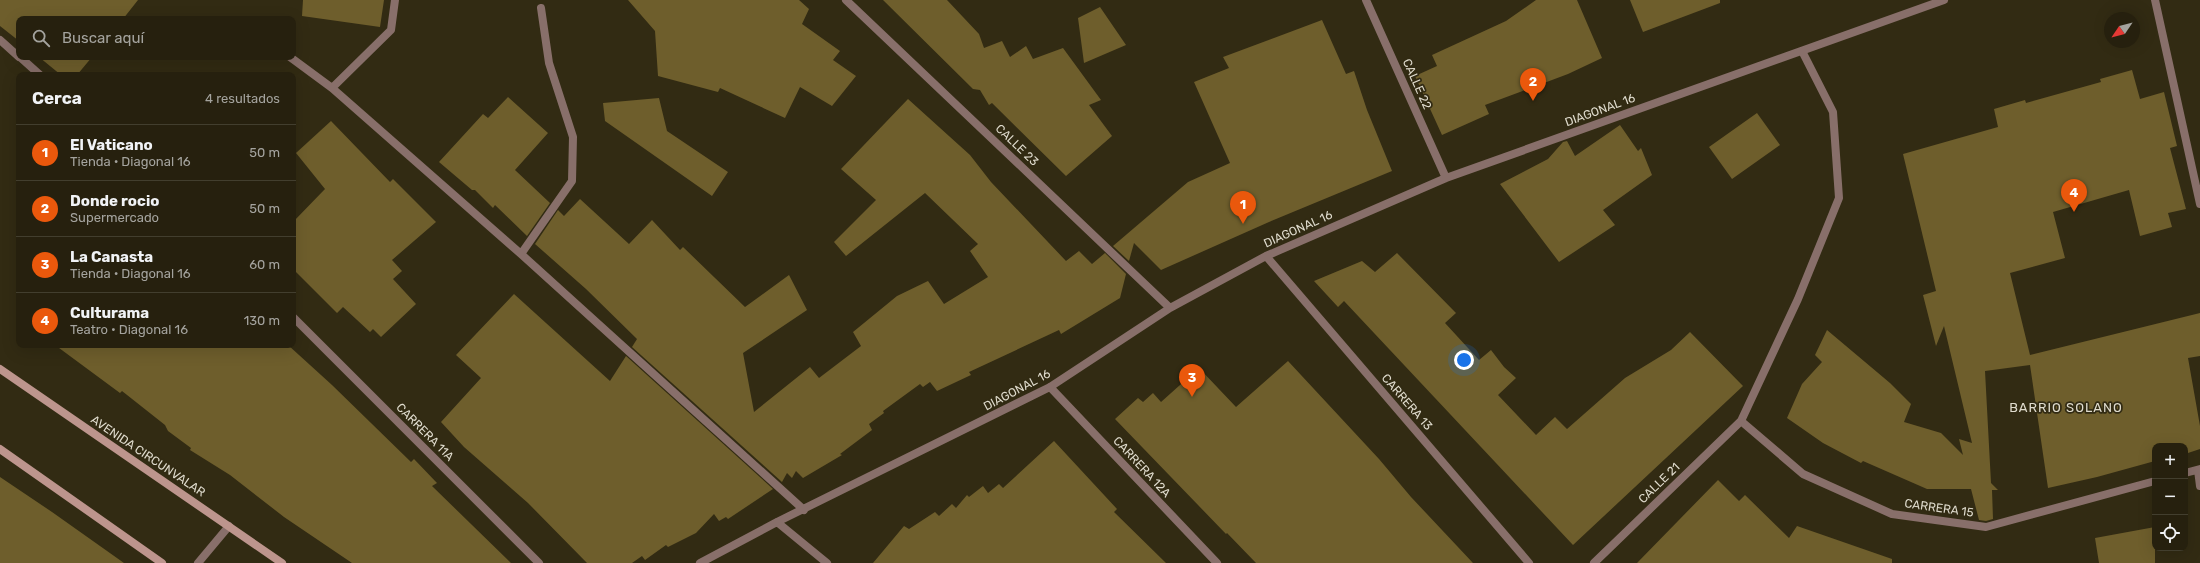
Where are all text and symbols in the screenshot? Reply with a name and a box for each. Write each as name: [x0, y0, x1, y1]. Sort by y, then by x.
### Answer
north arrow: [2104, 12, 2140, 48]
search box: [16, 16, 296, 60]
icon: search: [30, 27, 52, 49]
text: Buscar aquí: [62, 29, 144, 47]
street label: CALLE 22: [1400, 57, 1434, 111]
pin: 2: [1520, 68, 1546, 101]
text: Cerca: [32, 88, 82, 108]
text: 4 resultados: [205, 91, 280, 106]
street label: DIAGONAL 16: [1563, 91, 1637, 129]
street label: CALLE 23: [993, 121, 1041, 169]
text: El Vaticano: [70, 136, 153, 154]
text: 1: [42, 145, 48, 160]
text: 50 m: [249, 145, 280, 160]
text: Tienda · Diagonal 16: [70, 154, 191, 169]
pin: 4: [2061, 179, 2087, 212]
pin: 1: [1230, 191, 1256, 224]
text: Donde rocio: [70, 192, 159, 210]
text: 2: [41, 201, 49, 216]
text: 50 m: [249, 201, 280, 216]
street label: DIAGONAL 16: [1261, 208, 1335, 250]
text: Supermercado: [70, 210, 159, 225]
text: La Canasta: [70, 248, 153, 266]
text: 3: [41, 257, 49, 272]
text: 60 m: [249, 257, 280, 272]
text: Tienda · Diagonal 16: [70, 266, 191, 281]
text: Culturama: [70, 304, 149, 322]
text: 4: [41, 313, 49, 328]
text: 130 m: [244, 313, 280, 328]
text: Teatro · Diagonal 16: [70, 322, 188, 337]
your location: [1454, 350, 1474, 370]
pin: 3: [1179, 364, 1205, 397]
street label: DIAGONAL 16: [981, 366, 1053, 414]
street label: CARRERA 13: [1379, 371, 1435, 433]
street label: CARRERA 11A: [393, 400, 457, 464]
district label: BARRIO SOLANO: [2009, 400, 2123, 415]
street label: AVENIDA CIRCUNVALAR: [88, 412, 208, 500]
street label: CARRERA 12A: [1110, 434, 1174, 500]
map controls: [2152, 443, 2188, 551]
button: +: [2152, 443, 2188, 479]
street label: CALLE 21: [1635, 460, 1683, 506]
button: −: [2152, 479, 2188, 515]
street label: CARRERA 15: [1903, 496, 1975, 520]
button: locate: [2152, 515, 2188, 551]

